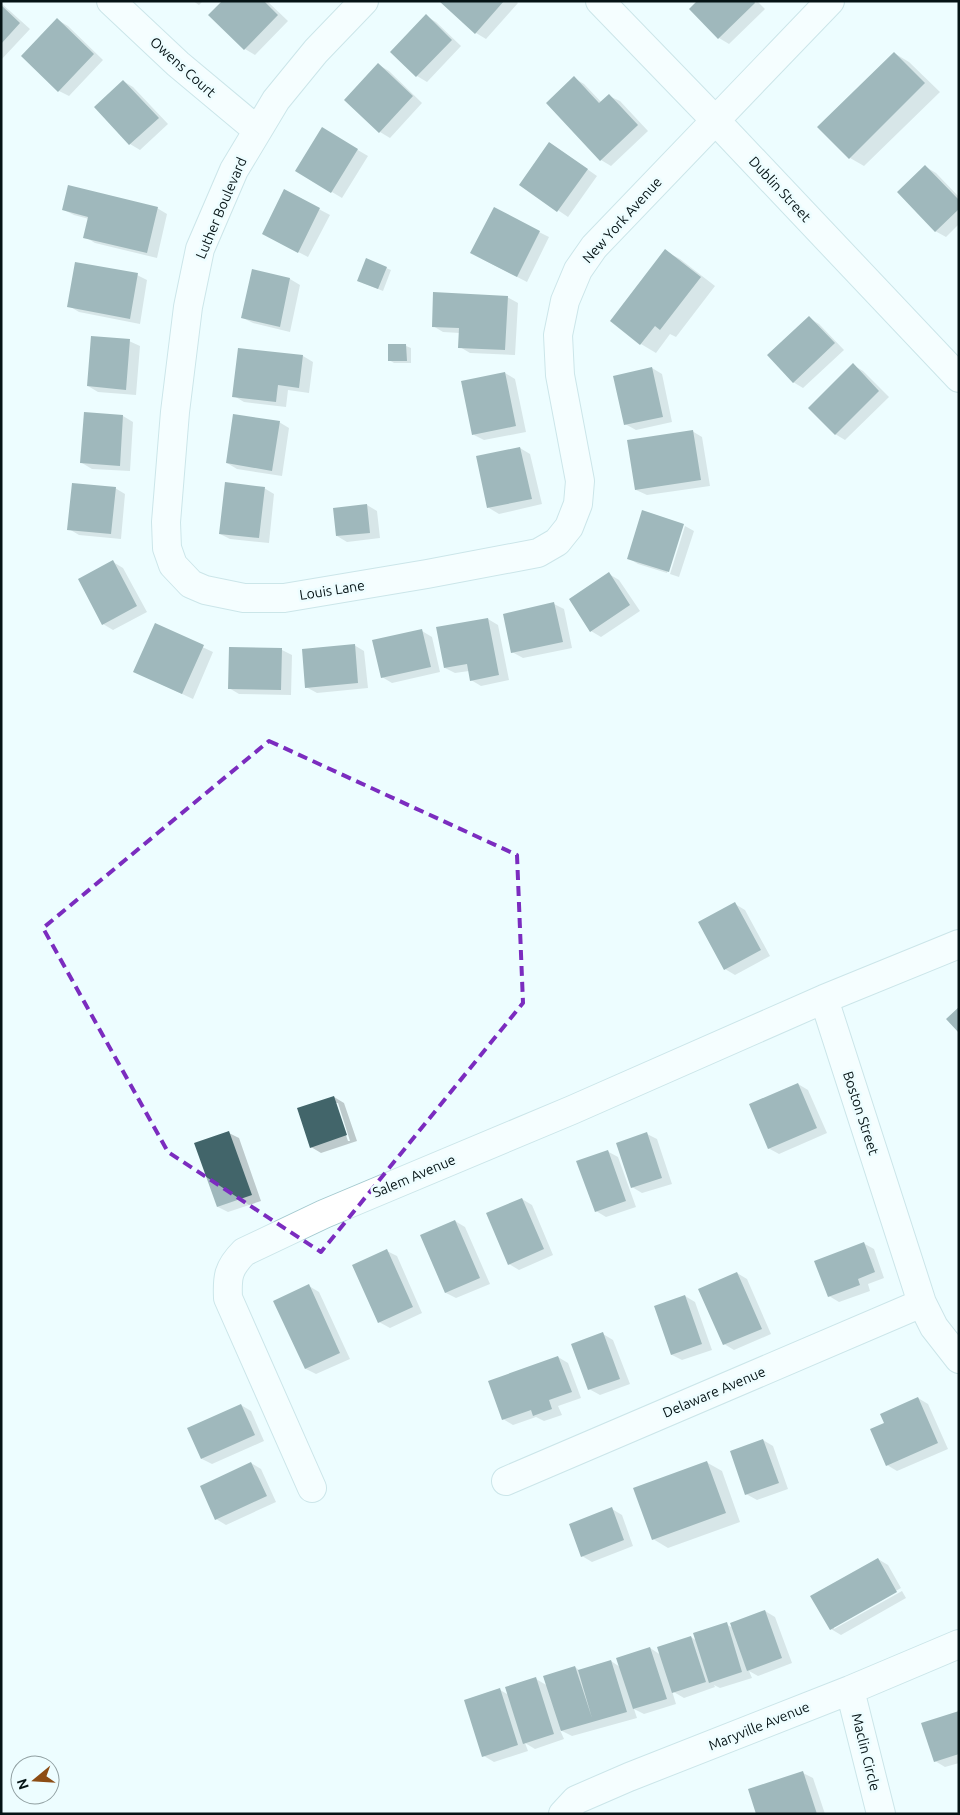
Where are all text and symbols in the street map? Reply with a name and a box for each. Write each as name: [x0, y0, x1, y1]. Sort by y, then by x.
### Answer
street label: Owens Court: [147, 34, 219, 101]
street label: Dublin Street: [746, 153, 815, 225]
street label: Luther Boulevard: [192, 155, 250, 261]
street label: New York Avenue: [579, 174, 665, 266]
street label: Louis Lane: [298, 577, 366, 603]
street label: Boston Street: [840, 1069, 882, 1157]
street label: Salem Avenue: [370, 1151, 458, 1201]
street label: Delaware Avenue: [660, 1363, 768, 1421]
street label: Maryville Avenue: [706, 1698, 812, 1754]
street label: Maclin Circle: [849, 1712, 883, 1792]
north arrow: [10, 1755, 60, 1805]
text: N: [13, 1777, 32, 1791]

